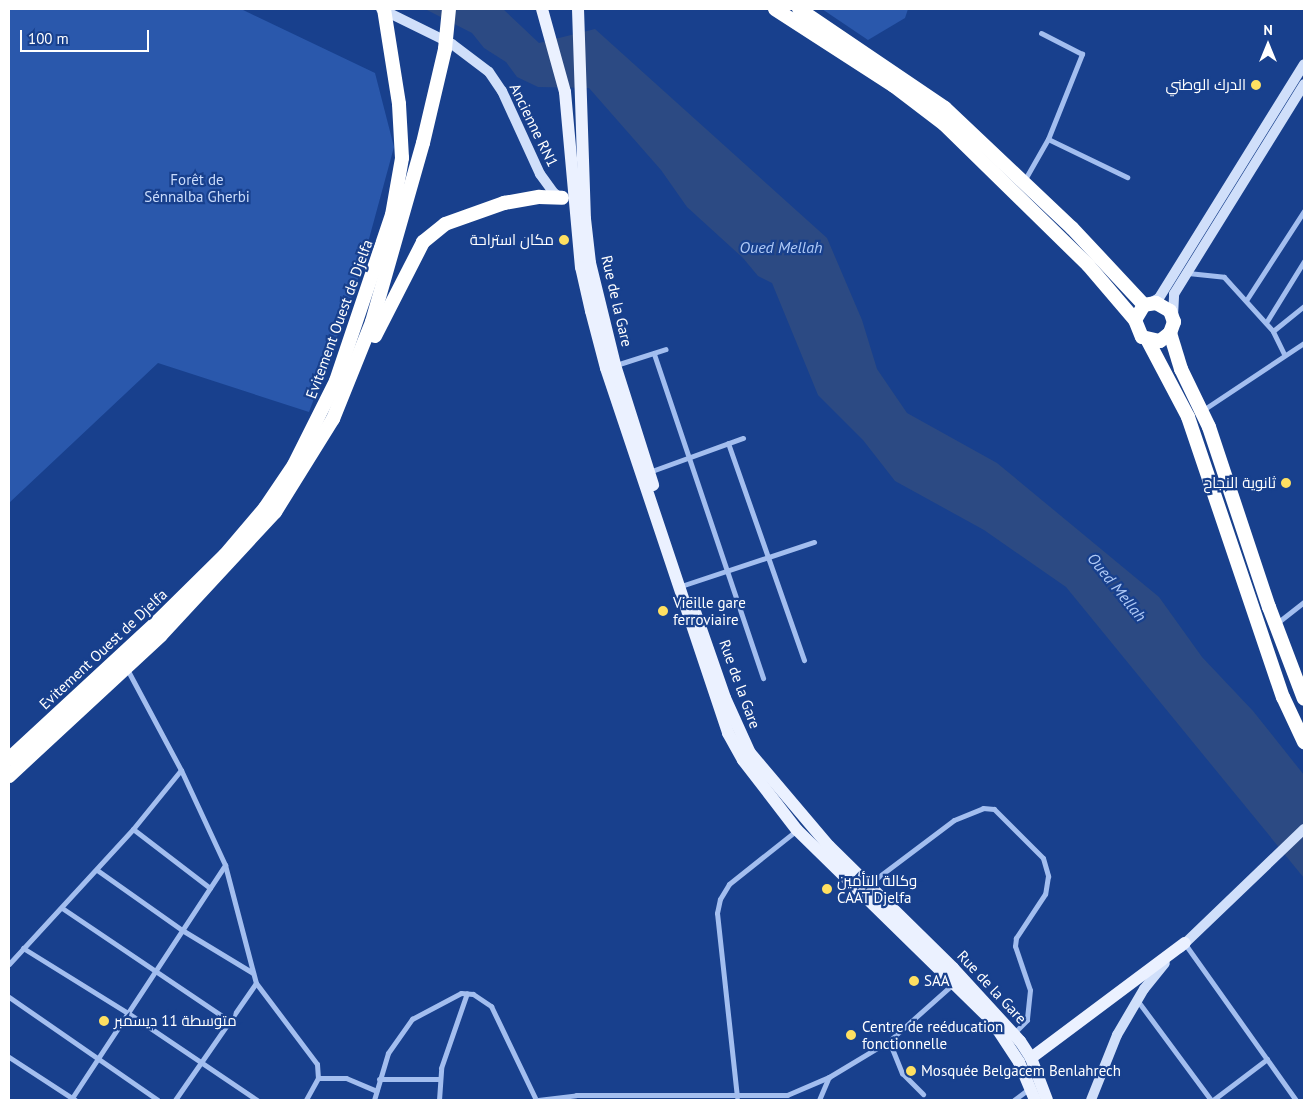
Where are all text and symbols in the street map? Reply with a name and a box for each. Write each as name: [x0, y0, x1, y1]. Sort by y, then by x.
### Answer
scale bar: [22, 20, 151, 52]
north arrow: [1243, 20, 1293, 70]
text: N: [1263, 21, 1273, 39]
text: 100 m: [28, 29, 69, 48]
place label: الدرك الوطني: [1165, 76, 1246, 94]
marker: الدرك الوطني: [1250, 79, 1262, 91]
street label: Ancienne RN1: [506, 80, 562, 170]
park label: Forêt de Sénnalba Gherbi: [144, 170, 250, 205]
place label: مكان استراحة: [470, 231, 554, 249]
marker: مكان استراحة: [558, 234, 570, 246]
street label: Evitement Ouest de Djelfa: [302, 237, 376, 401]
water label: Oued Mellah: [740, 237, 822, 257]
street label: Rue de la Gare: [598, 253, 636, 349]
place label: ثانوية النجاح: [1203, 474, 1276, 492]
marker: ثانوية النجاح: [1280, 477, 1292, 489]
water label: Oued Mellah: [1083, 549, 1151, 625]
street label: Evitement Ouest de Djelfa: [35, 585, 171, 713]
place label: Vieille gare ferroviaire: [673, 593, 746, 628]
marker: Vieille gare ferroviaire: [657, 605, 669, 617]
street label: Rue de la Gare: [716, 637, 764, 731]
place label: وكالة التأمين CAAT Djelfa: [837, 871, 917, 906]
marker: وكالة التأمين CAAT Djelfa: [821, 883, 833, 895]
street label: Rue de la Gare: [954, 947, 1030, 1027]
place label: SAA: [924, 972, 950, 990]
marker: SAA: [908, 975, 920, 987]
place label: متوسطة 11 ديسمبر: [114, 1012, 237, 1030]
marker: متوسطة 11 ديسمبر: [98, 1015, 110, 1027]
place label: Centre de reéducation fonctionnelle: [862, 1017, 1003, 1052]
marker: Centre de reéducation fonctionnelle: [844, 1028, 858, 1042]
place label: Mosquée Belgacem Benlahrech: [921, 1062, 1121, 1080]
marker: Mosquée Belgacem Benlahrech: [905, 1065, 917, 1077]

